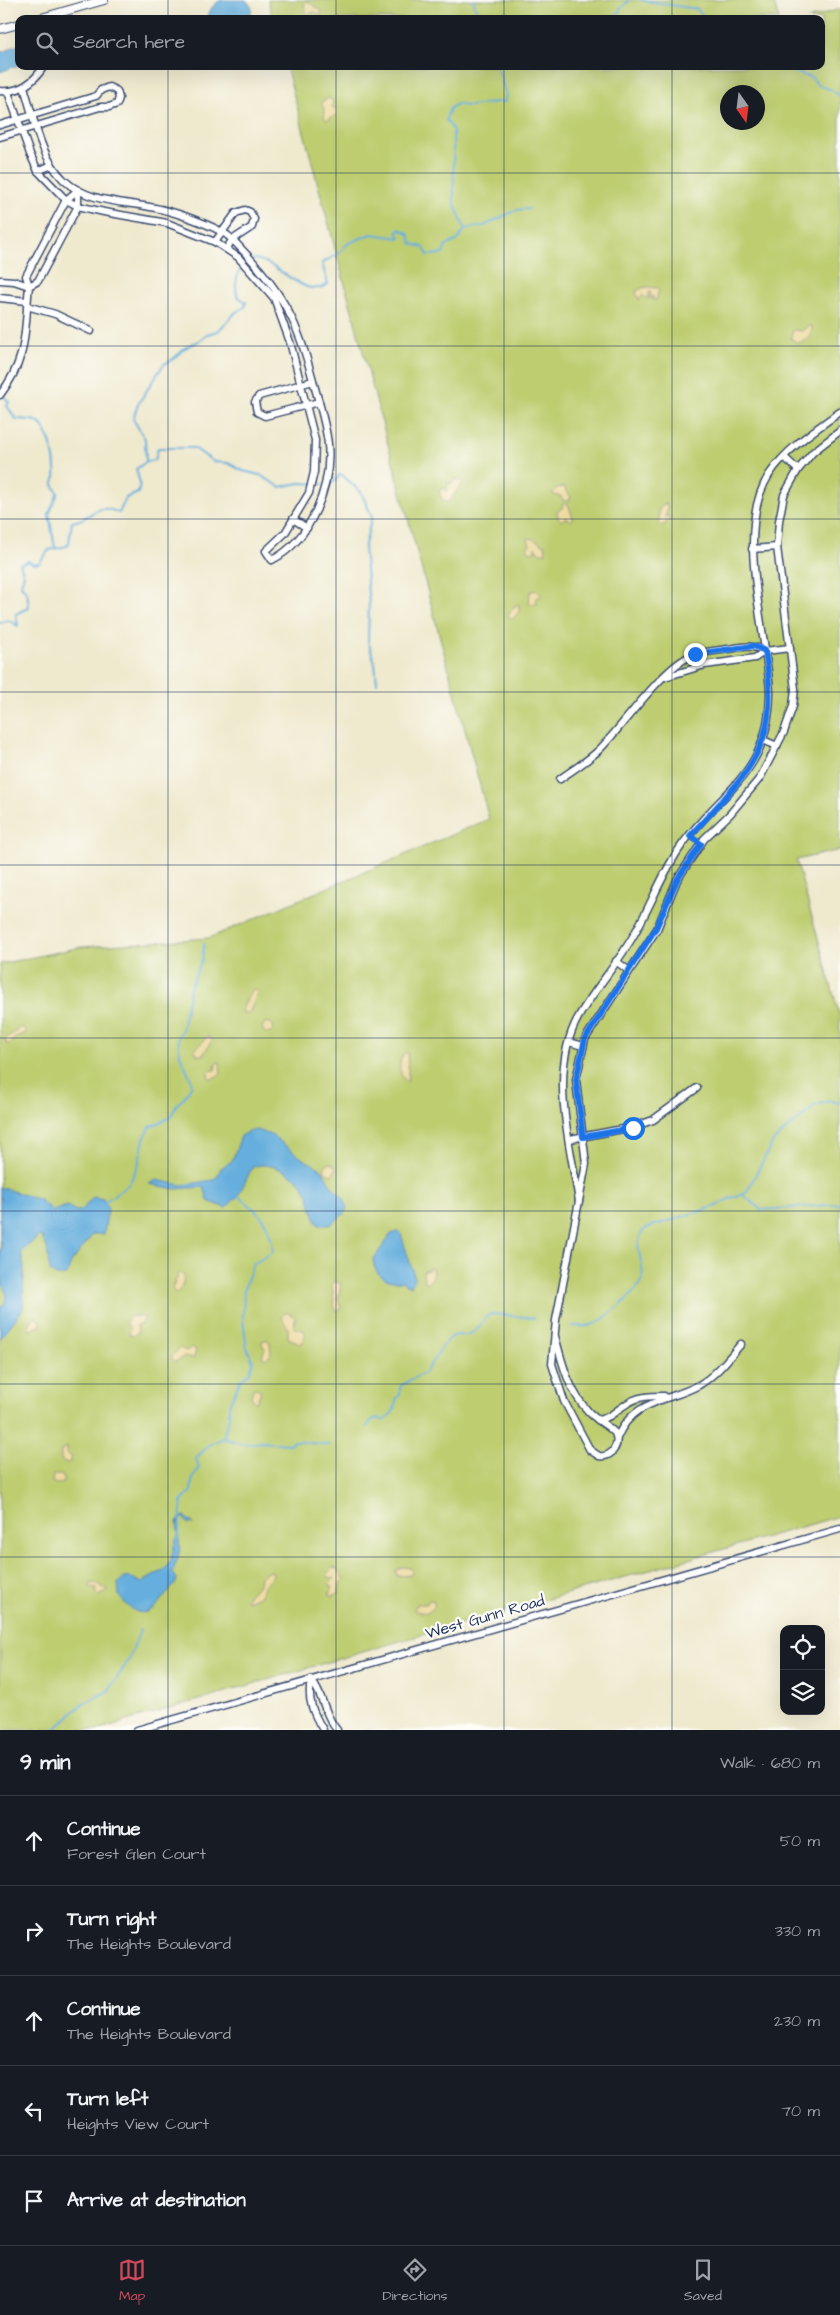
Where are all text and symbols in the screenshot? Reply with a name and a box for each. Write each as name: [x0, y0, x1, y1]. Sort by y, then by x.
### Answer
search box: [15, 15, 825, 70]
icon: search: [33, 29, 61, 57]
text: Search here: [73, 29, 185, 56]
north arrow: [720, 85, 765, 130]
route end: [684, 643, 707, 666]
route start: [622, 1117, 645, 1140]
street label: West Gunn Road: [423, 1589, 547, 1645]
map controls: [780, 1625, 825, 1715]
button: locate: [780, 1625, 825, 1670]
button: layers: [780, 1670, 825, 1715]
text: 9 min: [20, 1748, 70, 1777]
text: Walk · 680 m: [720, 1752, 820, 1774]
text: Continue: [67, 1816, 141, 1843]
icon: ahead: [20, 1827, 48, 1855]
text: 50 m: [780, 1830, 820, 1852]
text: Forest Glen Court: [67, 1843, 206, 1865]
text: Turn right: [67, 1906, 156, 1933]
icon: right: [20, 1917, 48, 1945]
text: 330 m: [775, 1920, 820, 1942]
text: The Heights Boulevard: [67, 1933, 231, 1955]
text: Continue: [67, 1996, 141, 2023]
icon: ahead: [20, 2007, 48, 2035]
text: 230 m: [774, 2010, 820, 2032]
text: The Heights Boulevard: [67, 2023, 231, 2045]
text: Turn left: [67, 2086, 148, 2113]
icon: left: [20, 2097, 48, 2125]
text: 70 m: [781, 2100, 820, 2122]
text: Heights View Court: [67, 2113, 209, 2135]
icon: arrive: [20, 2187, 48, 2215]
text: Arrive at destination: [67, 2187, 246, 2214]
tab: Map: [118, 2256, 146, 2306]
tab: Directions: [382, 2256, 447, 2306]
tab: Saved: [684, 2256, 722, 2306]

